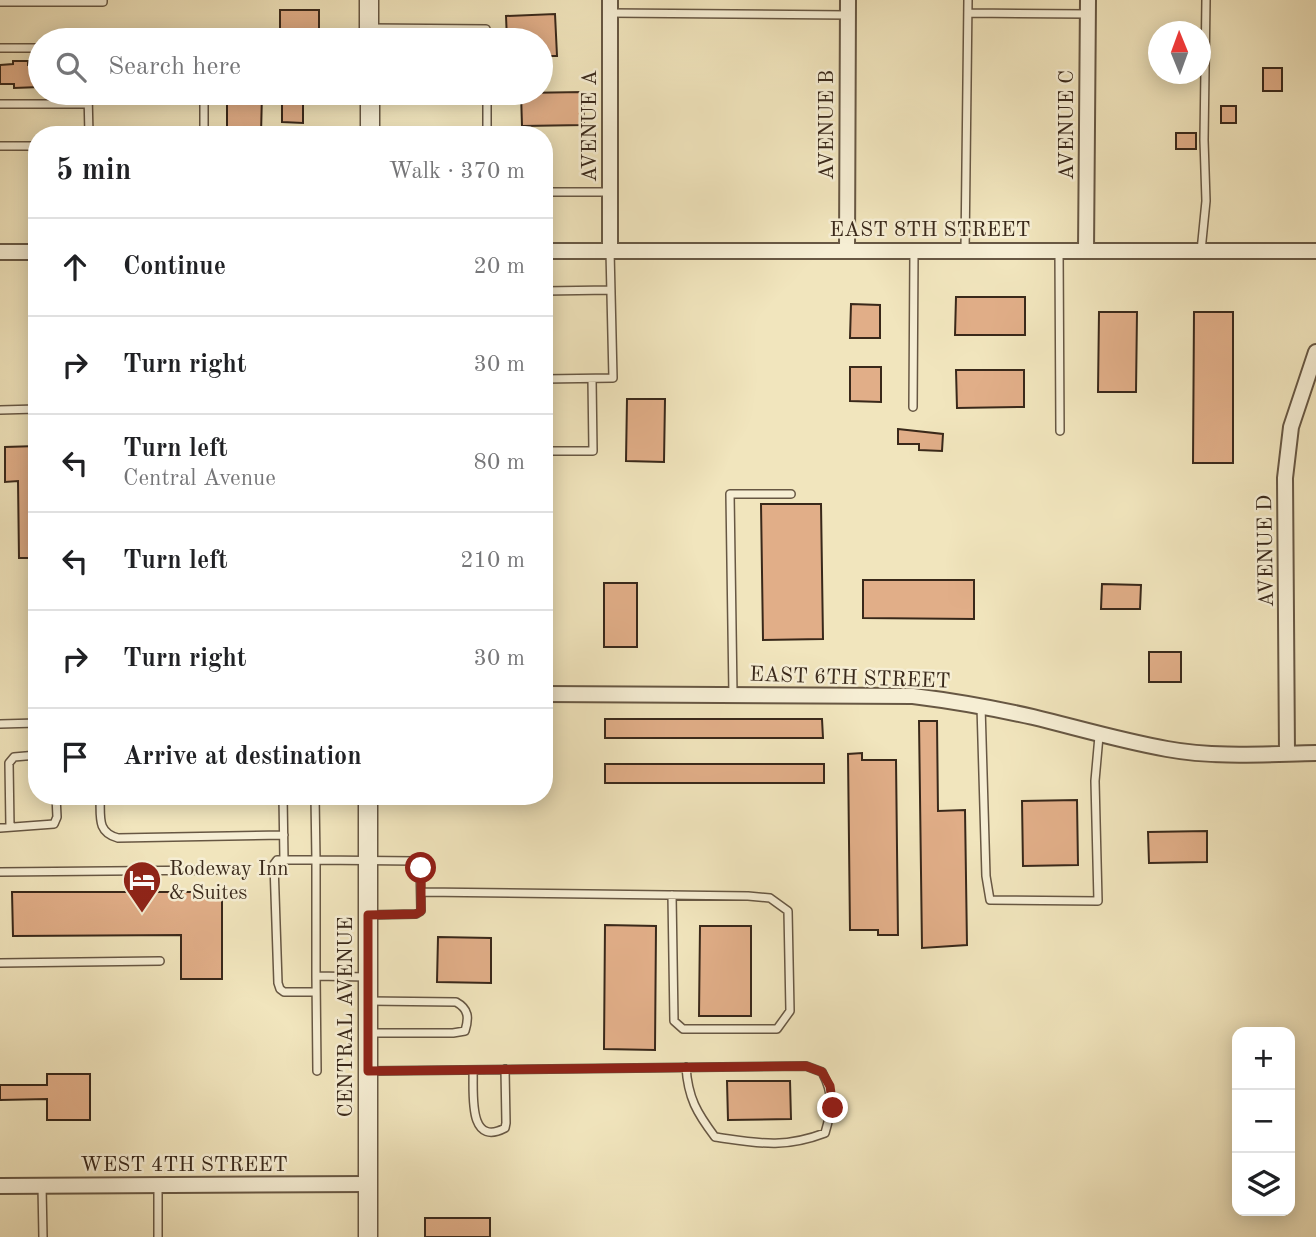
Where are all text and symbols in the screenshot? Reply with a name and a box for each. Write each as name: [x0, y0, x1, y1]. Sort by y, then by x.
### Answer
north arrow: [1148, 21, 1211, 84]
search box: [28, 28, 553, 105]
icon: search: [52, 48, 90, 86]
text: Search here: [108, 54, 241, 80]
street label: AVENUE A: [580, 70, 601, 182]
street label: AVENUE B: [817, 70, 838, 180]
street label: AVENUE C: [1057, 70, 1078, 180]
text: 5 min: [56, 156, 131, 186]
text: Walk · 370 m: [389, 160, 525, 183]
street label: EAST 8TH STREET: [829, 220, 1031, 241]
icon: ahead: [56, 248, 94, 286]
text: Continue: [123, 254, 226, 280]
text: 20 m: [474, 255, 525, 278]
icon: right: [56, 346, 94, 384]
text: Turn right: [123, 352, 246, 378]
text: 30 m: [474, 353, 525, 376]
text: Turn left: [123, 436, 228, 462]
icon: left: [56, 444, 94, 482]
text: 80 m: [474, 451, 525, 474]
text: Central Avenue: [123, 467, 276, 490]
street label: AVENUE D: [1255, 494, 1278, 607]
icon: left: [56, 542, 94, 580]
text: Turn left: [123, 548, 228, 574]
text: 210 m: [460, 549, 525, 572]
icon: right: [56, 640, 94, 678]
text: Turn right: [123, 646, 246, 672]
text: 30 m: [474, 647, 525, 670]
street label: EAST 6TH STREET: [749, 664, 951, 693]
icon: arrive: [56, 738, 94, 776]
text: Arrive at destination: [123, 744, 362, 770]
route start: [405, 852, 436, 883]
hotel icon: Rodeway Inn & Suites: [121, 859, 163, 914]
place label: Rodeway Inn & Suites: [169, 859, 289, 904]
street label: CENTRAL AVENUE: [336, 916, 357, 1118]
map controls: [1232, 1027, 1295, 1216]
button: +: [1232, 1027, 1295, 1090]
button: −: [1232, 1090, 1295, 1153]
route end: [817, 1092, 848, 1123]
button: layers: [1232, 1153, 1295, 1216]
street label: WEST 4TH STREET: [80, 1155, 288, 1176]

